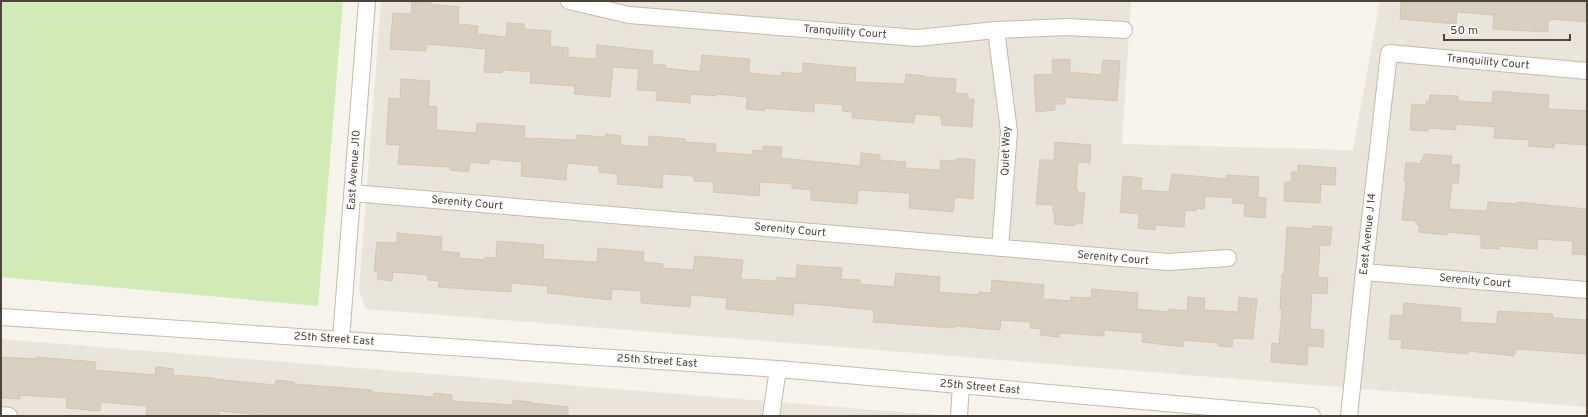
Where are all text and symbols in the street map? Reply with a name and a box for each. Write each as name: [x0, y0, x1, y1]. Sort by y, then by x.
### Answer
scale bar: [1444, 16, 1570, 42]
street label: Tranquility Court: [803, 22, 887, 42]
text: 50 m: [1450, 23, 1478, 39]
street label: Tranquility Court: [1446, 51, 1530, 73]
street label: Quiet Way: [998, 126, 1014, 176]
street label: East Avenue J10: [344, 130, 364, 210]
street label: East Avenue J 14: [1357, 192, 1379, 276]
street label: Serenity Court: [431, 193, 503, 213]
street label: Serenity Court: [754, 220, 826, 240]
street label: Serenity Court: [1077, 248, 1149, 268]
street label: Serenity Court: [1439, 271, 1511, 291]
street label: 25th Street East: [293, 329, 375, 349]
street label: 25th Street East: [616, 351, 698, 371]
street label: 25th Street East: [939, 377, 1021, 397]

